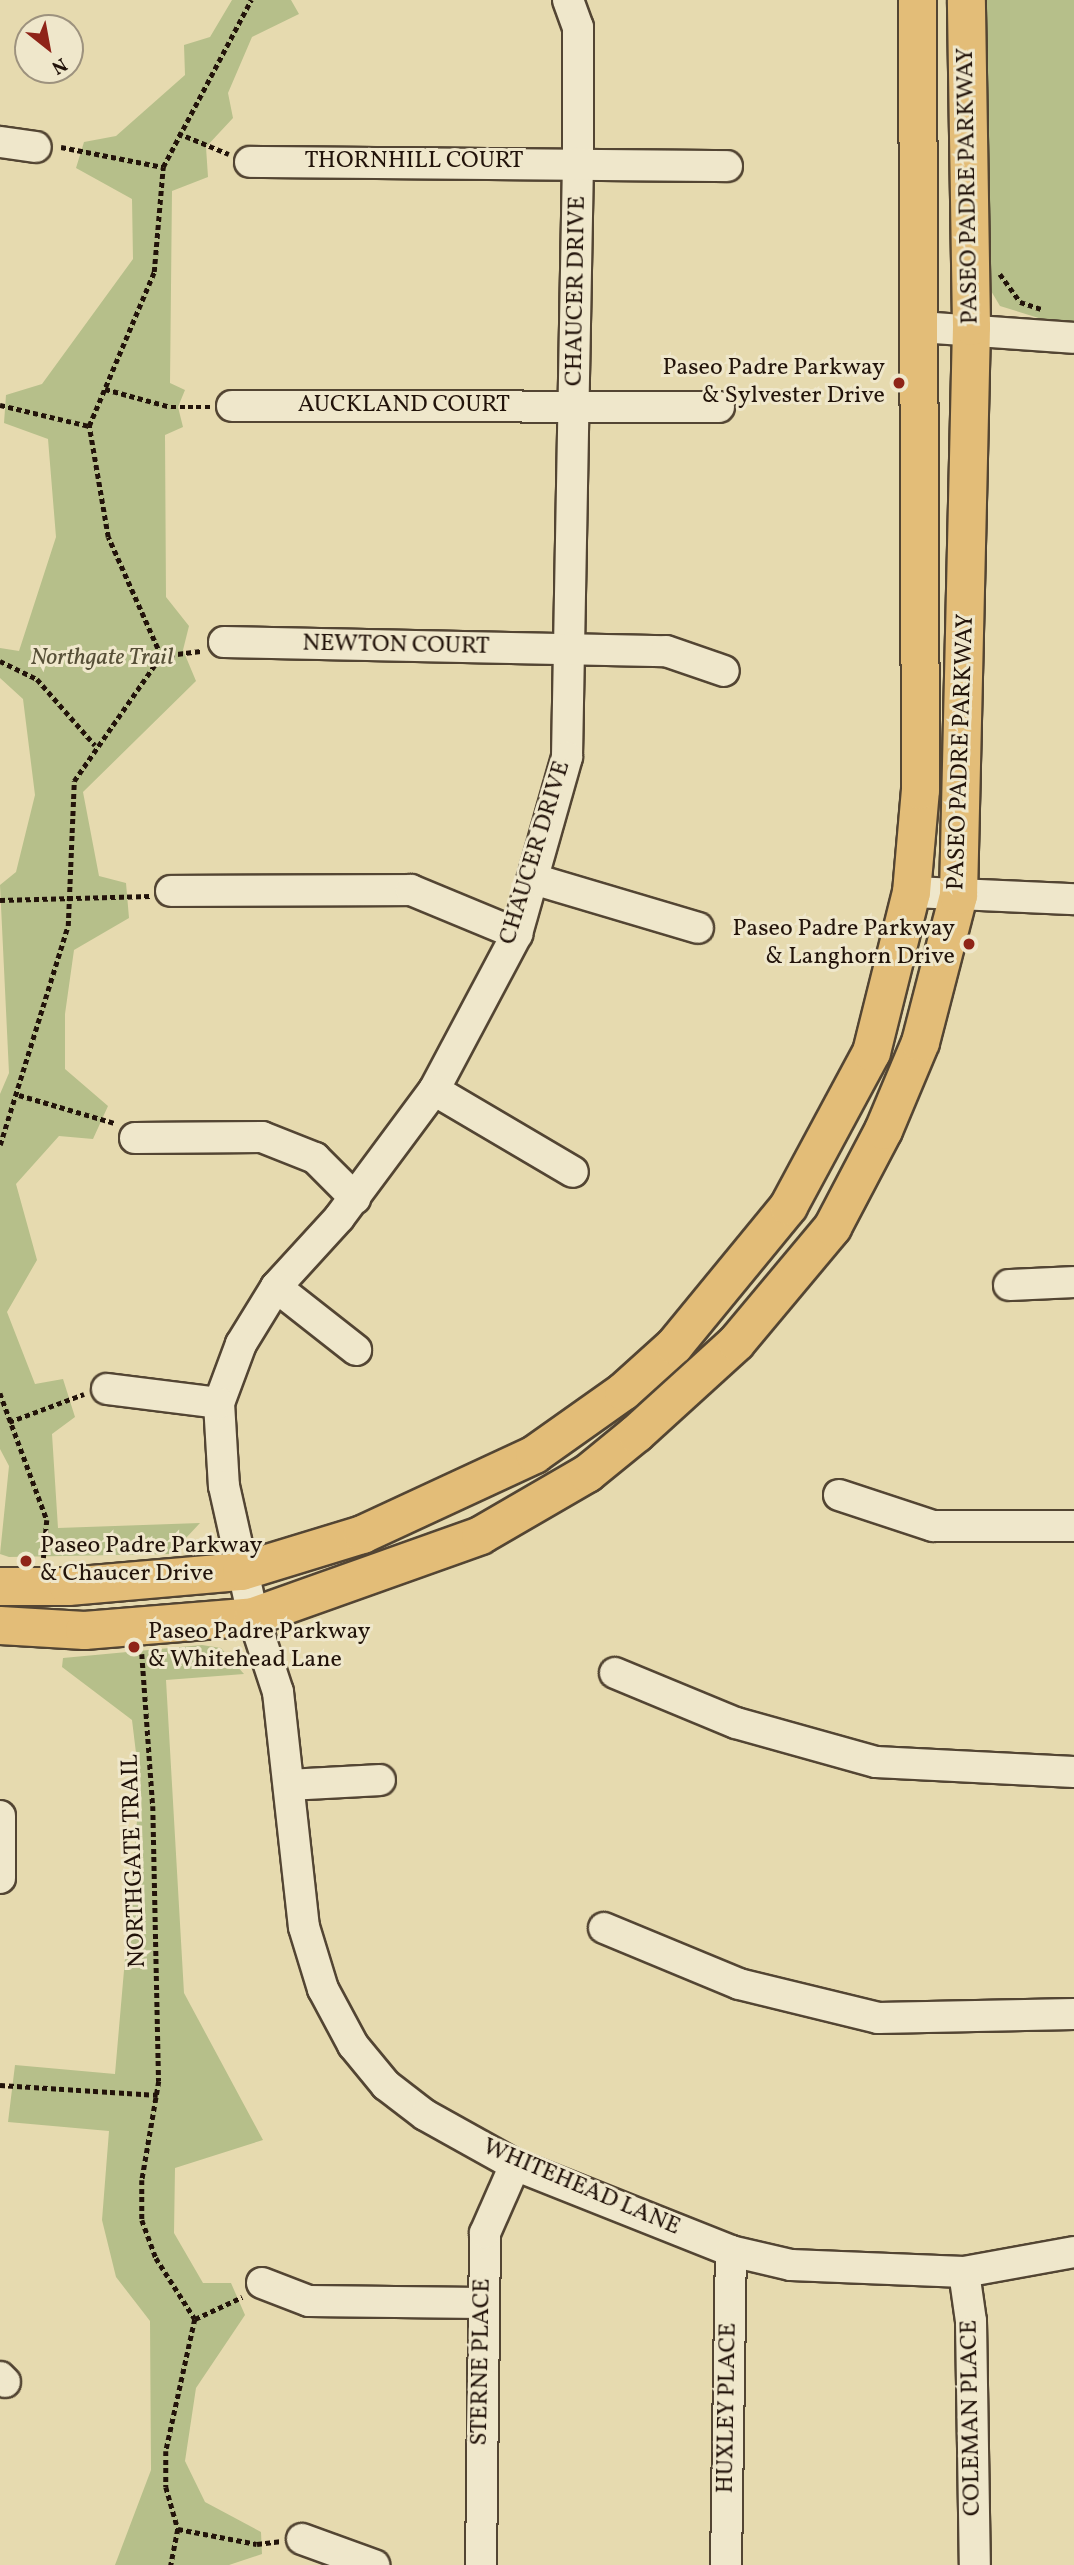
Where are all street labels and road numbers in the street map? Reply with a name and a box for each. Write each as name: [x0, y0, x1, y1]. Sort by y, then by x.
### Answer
street label: PASEO PADRE PARKWAY: [952, 47, 986, 325]
street label: THORNHILL COURT: [304, 148, 524, 176]
street label: CHAUCER DRIVE: [561, 196, 593, 386]
street label: AUCKLAND COURT: [298, 392, 510, 420]
street label: PASEO PADRE PARKWAY: [943, 613, 981, 891]
street label: NEWTON COURT: [302, 630, 490, 662]
street label: CHAUCER DRIVE: [494, 758, 578, 948]
street label: NORTHGATE TRAIL: [117, 1753, 153, 1969]
street label: WHITEHEAD LANE: [478, 2133, 684, 2243]
street label: STERNE PLACE: [466, 2278, 498, 2446]
street label: COLEMAN PLACE: [956, 2320, 988, 2516]
street label: HUXLEY PLACE: [712, 2322, 744, 2494]

